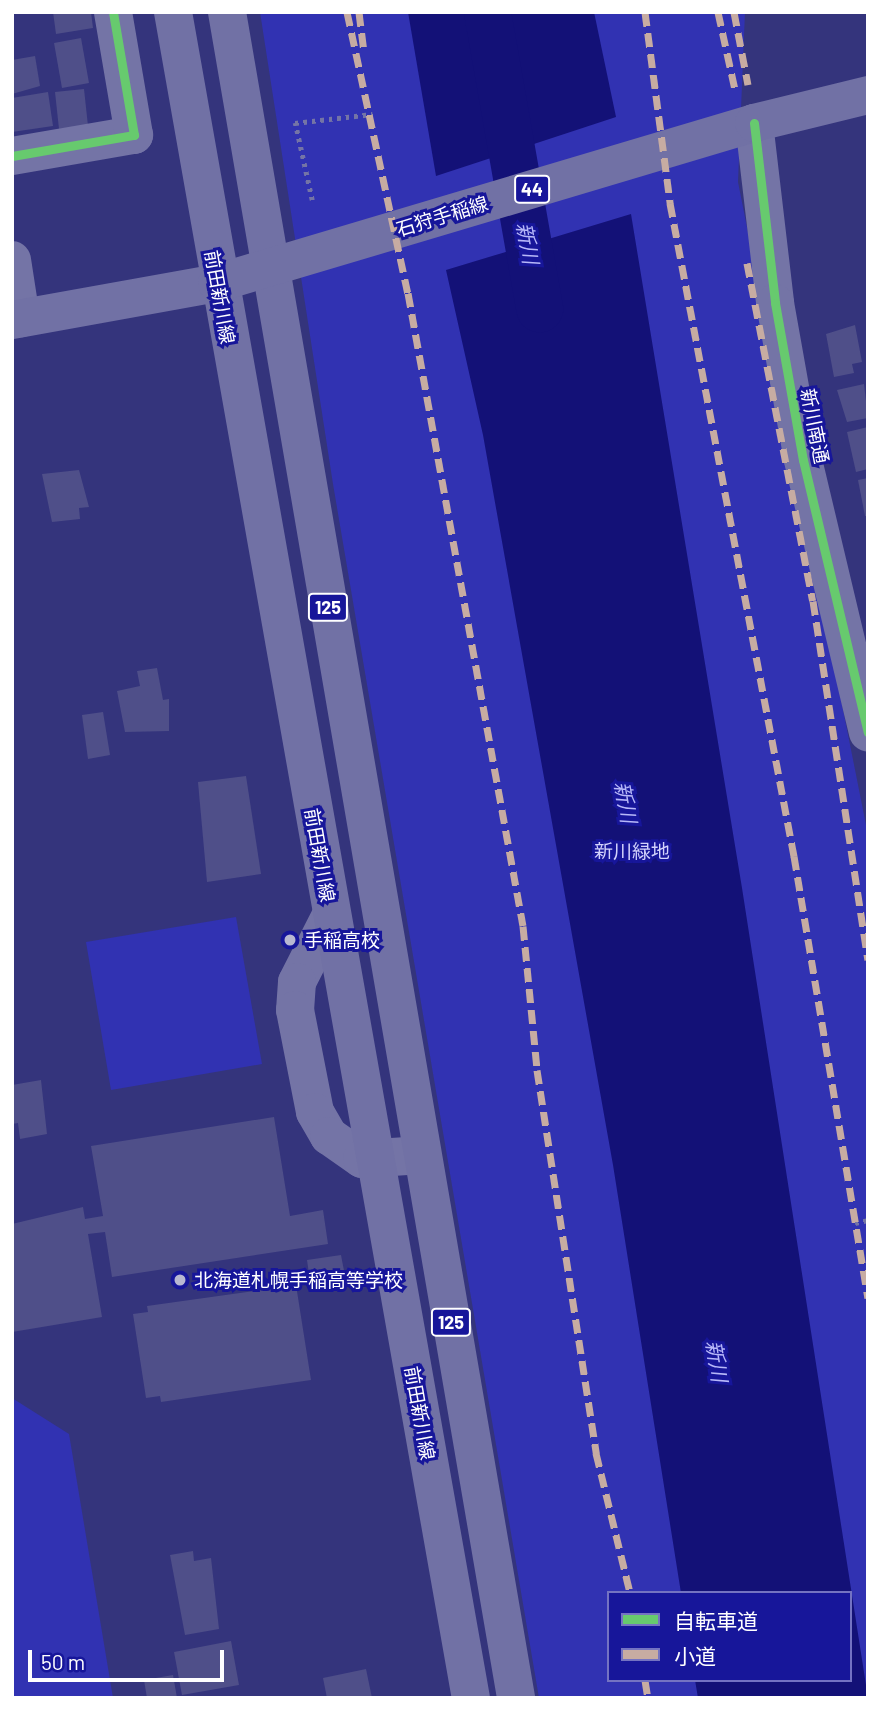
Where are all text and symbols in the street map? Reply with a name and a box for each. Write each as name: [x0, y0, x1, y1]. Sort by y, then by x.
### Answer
road number: 44: [513, 174, 551, 204]
street label: 石狩手稲線: [393, 191, 491, 241]
water label: 新川: [512, 220, 544, 266]
street label: 前田新川線: [201, 248, 239, 346]
street label: 新川南通: [797, 387, 833, 465]
road number: 125: [307, 592, 349, 622]
water label: 新川: [610, 779, 642, 825]
street label: 前田新川線: [301, 806, 339, 904]
park label: 新川緑地: [594, 840, 670, 862]
place label: 手稲高校: [304, 929, 380, 951]
marker: 手稲高校: [282, 932, 298, 948]
place label: 北海道札幌手稲高等学校: [194, 1269, 403, 1291]
marker: 北海道札幌手稲高等学校: [172, 1272, 188, 1288]
road number: 125: [430, 1308, 472, 1336]
water label: 新川: [701, 1338, 733, 1384]
street label: 前田新川線: [401, 1364, 439, 1462]
legend: [607, 1591, 852, 1682]
text: 自転車道: [674, 1608, 758, 1633]
scale bar: [32, 1636, 228, 1680]
text: 小道: [674, 1643, 716, 1668]
text: 50 m: [41, 1649, 85, 1674]

